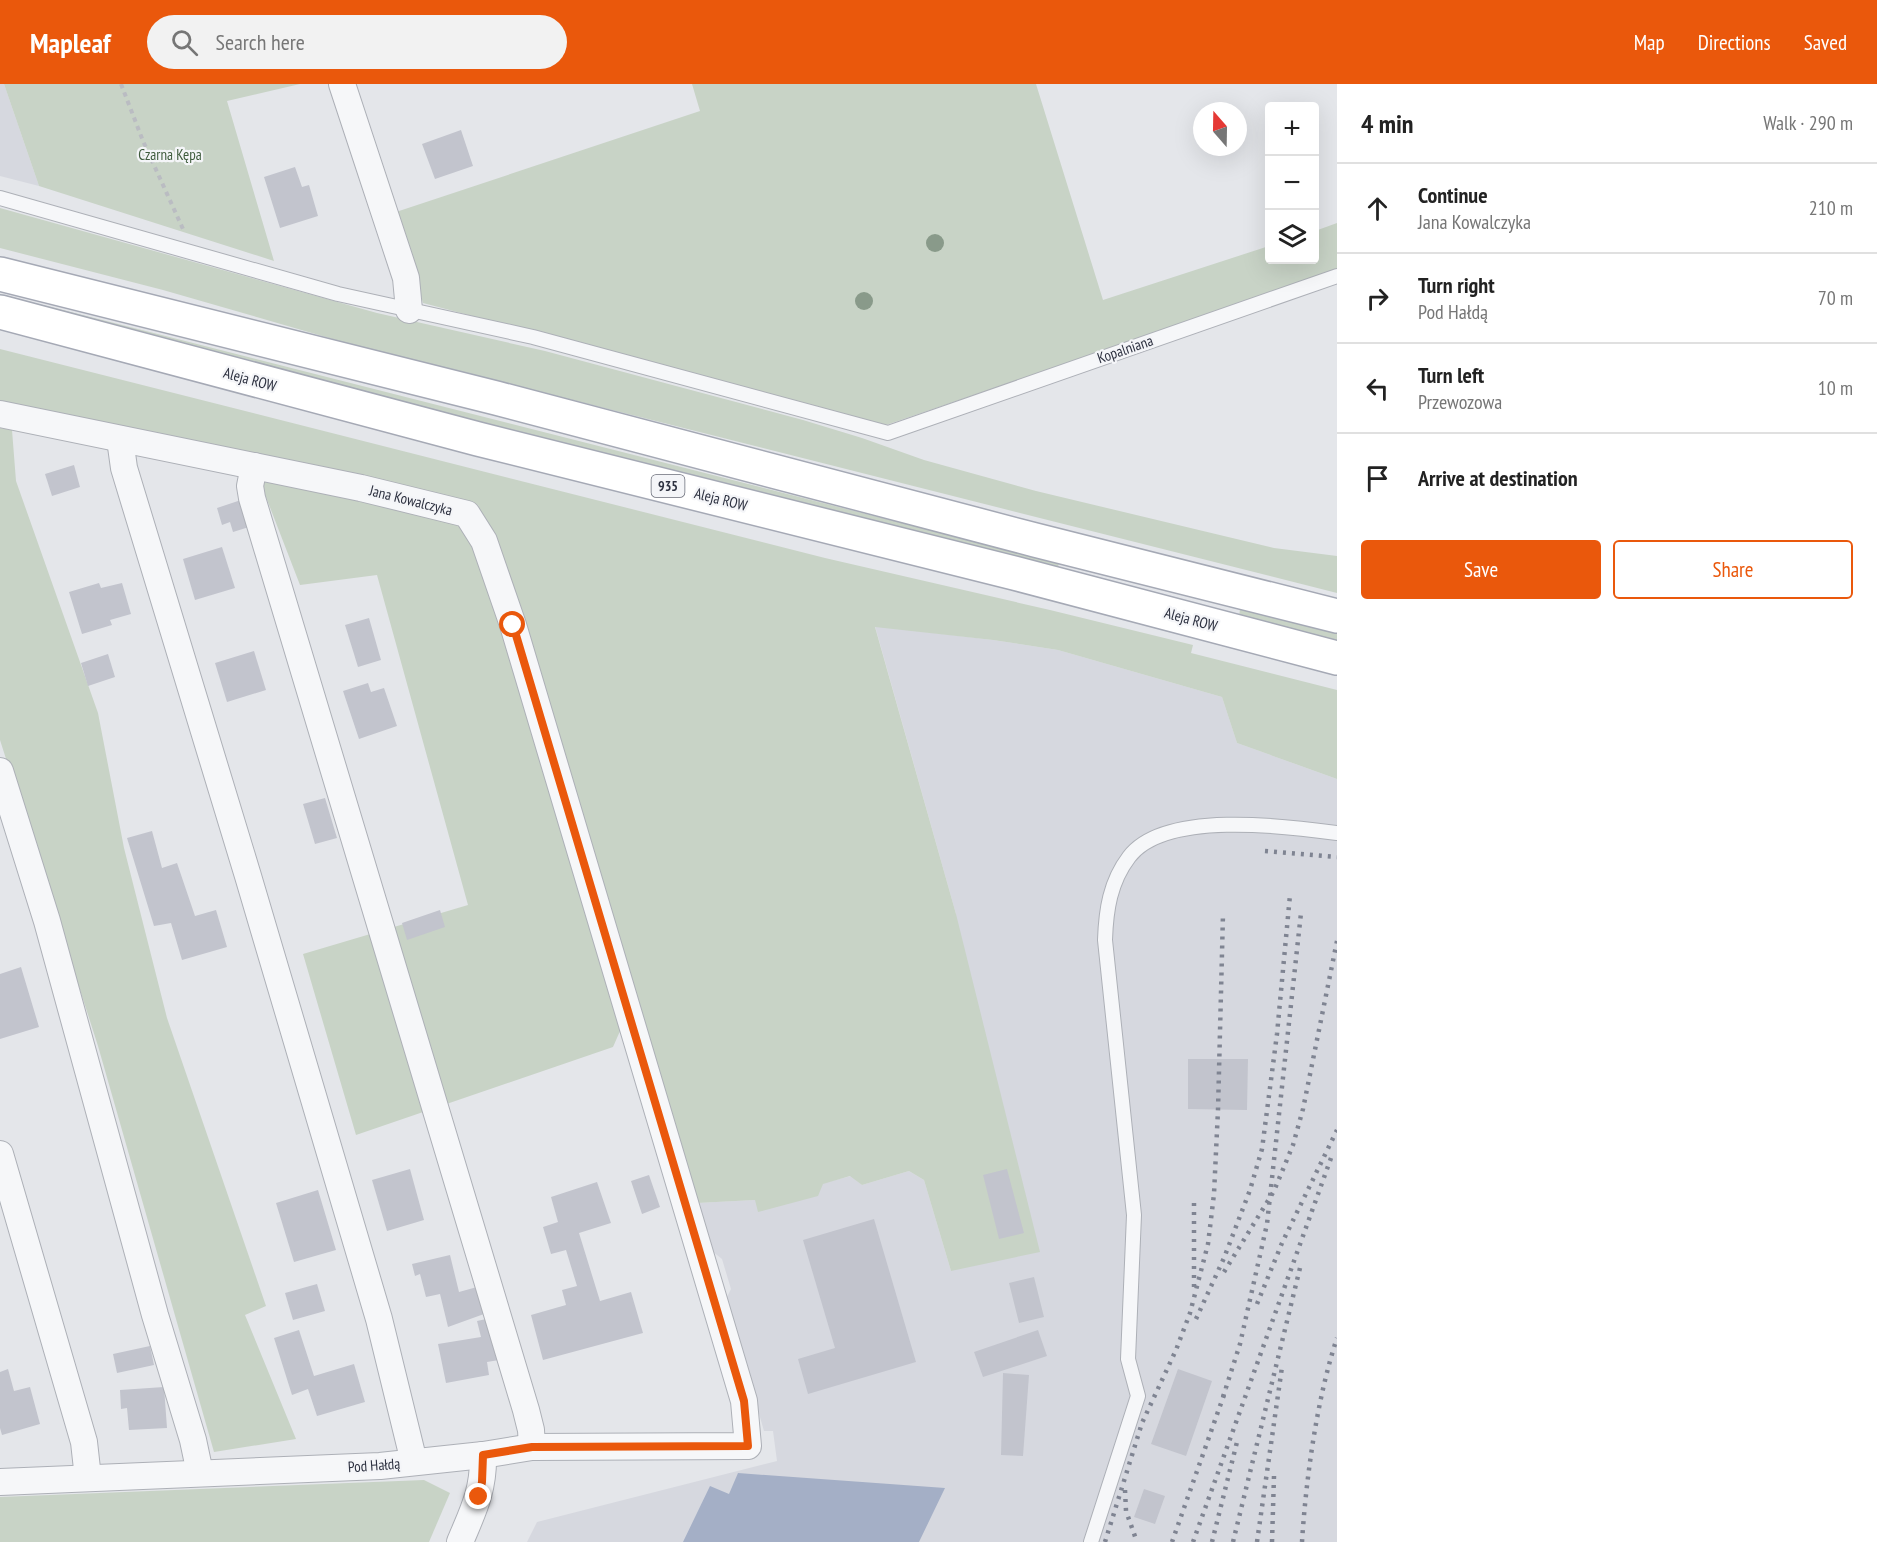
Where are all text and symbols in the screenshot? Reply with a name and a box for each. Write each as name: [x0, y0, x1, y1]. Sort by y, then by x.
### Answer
search box: [147, 15, 567, 69]
text: Mapleaf: [30, 24, 111, 61]
icon: search: [168, 26, 201, 59]
text: Search here: [216, 28, 305, 56]
text: Map: [1634, 29, 1665, 56]
text: Directions: [1698, 29, 1771, 56]
text: Saved: [1804, 29, 1847, 56]
north arrow: [1193, 102, 1247, 156]
map controls: [1265, 102, 1319, 264]
button: +: [1265, 102, 1319, 156]
text: 4 min: [1361, 107, 1414, 140]
text: Walk · 290 m: [1763, 110, 1853, 136]
park label: Czarna Kępa: [138, 145, 202, 164]
button: −: [1265, 156, 1319, 210]
text: Continue: [1418, 181, 1488, 209]
icon: ahead: [1361, 192, 1394, 225]
text: 210 m: [1809, 195, 1853, 221]
text: Jana Kowalczyka: [1418, 209, 1531, 235]
button: layers: [1265, 210, 1319, 264]
text: Turn right: [1418, 271, 1495, 299]
icon: right: [1361, 282, 1394, 315]
text: 70 m: [1818, 285, 1853, 311]
text: Pod Hałdą: [1418, 299, 1488, 325]
street label: Kopalniana: [1095, 331, 1155, 367]
text: Turn left: [1418, 361, 1484, 389]
street label: Aleja ROW: [221, 363, 279, 395]
icon: left: [1361, 372, 1394, 405]
text: 10 m: [1818, 375, 1853, 401]
text: Przewozowa: [1418, 389, 1502, 415]
icon: arrive: [1361, 462, 1394, 495]
text: Arrive at destination: [1418, 464, 1578, 492]
road number: 935: [652, 475, 684, 497]
street label: Jana Kowalczyka: [367, 480, 454, 519]
street label: Aleja ROW: [692, 483, 750, 515]
button: Save: [1361, 540, 1601, 599]
button: Share: [1613, 540, 1853, 599]
street label: Aleja ROW: [1162, 603, 1220, 635]
route start: [499, 611, 525, 637]
street label: Pod Hałdą: [347, 1454, 401, 1476]
route end: [465, 1483, 491, 1509]

